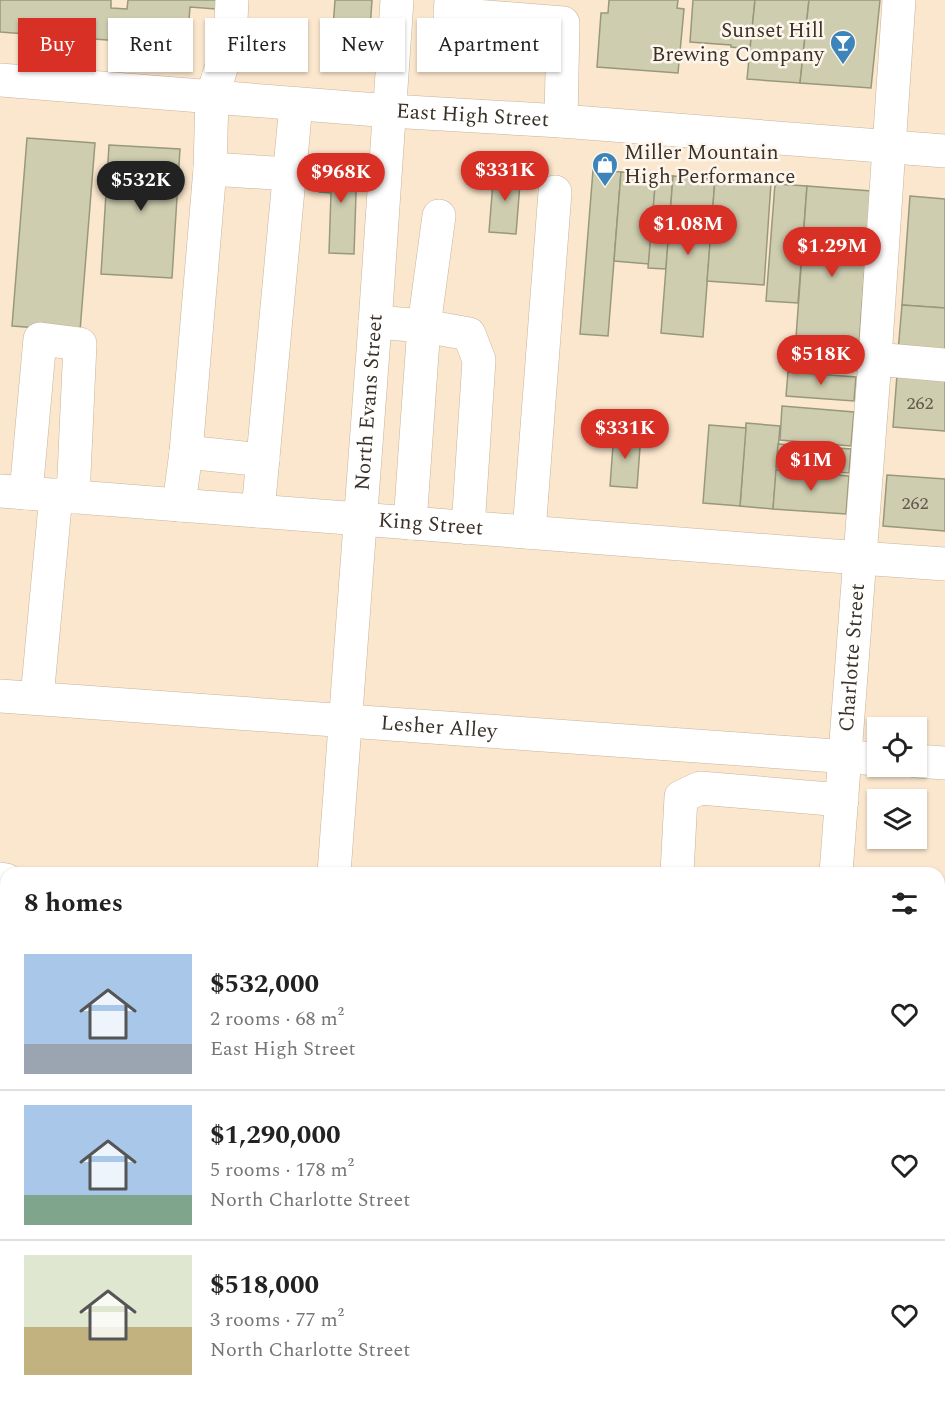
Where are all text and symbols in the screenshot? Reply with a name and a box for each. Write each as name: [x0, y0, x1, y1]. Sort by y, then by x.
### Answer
place label: Sunset Hill Brewing Company: [651, 15, 825, 71]
chip: Buy: [18, 18, 96, 72]
chip: Rent: [108, 18, 193, 72]
chip: Filters: [205, 18, 308, 72]
chip: New: [320, 18, 405, 72]
chip: Apartment: [417, 18, 561, 72]
bar icon: Sunset Hill Brewing Company: [828, 28, 858, 66]
street label: East High Street: [395, 95, 550, 136]
place label: Miller Mountain High Performance: [624, 137, 796, 193]
shop icon: Miller Mountain High Performance: [590, 150, 620, 188]
pin: $331K: [463, 151, 547, 202]
pin: $968K: [299, 153, 383, 204]
text: $331K: [475, 155, 535, 185]
text: $968K: [311, 157, 371, 187]
pin: $532K: [99, 161, 183, 212]
text: $532K: [111, 165, 171, 195]
pin: $1.08M: [639, 205, 737, 256]
text: $1.08M: [653, 209, 723, 239]
pin: $1.29M: [783, 227, 881, 278]
text: $1.29M: [797, 231, 867, 261]
street label: North Evans Street: [347, 313, 392, 492]
pin: $518K: [779, 335, 863, 386]
text: $518K: [791, 339, 851, 369]
house number: 262: [907, 390, 934, 417]
pin: $331K: [583, 409, 667, 460]
text: $331K: [595, 413, 655, 443]
pin: $1M: [782, 441, 840, 492]
text: $1M: [790, 445, 832, 475]
house number: 262: [902, 490, 929, 517]
street label: King Street: [377, 505, 485, 545]
street label: Charlotte Street: [831, 582, 874, 733]
street label: Lesher Alley: [380, 707, 499, 748]
map controls: [867, 717, 927, 849]
button: locate: [867, 717, 927, 777]
button: layers: [867, 789, 927, 849]
text: 8 homes: [24, 883, 123, 923]
icon: filters: [888, 887, 921, 920]
text: $532,000: [210, 964, 319, 1004]
icon: home: [72, 978, 144, 1050]
icon: heart: [888, 998, 921, 1031]
text: 2 rooms · 68 m²: [210, 1004, 344, 1034]
text: East High Street: [210, 1034, 356, 1064]
text: $1,290,000: [210, 1115, 341, 1155]
icon: home: [72, 1129, 144, 1201]
icon: heart: [888, 1149, 921, 1182]
text: 5 rooms · 178 m²: [210, 1155, 354, 1185]
text: North Charlotte Street: [210, 1185, 410, 1215]
text: $518,000: [210, 1265, 319, 1305]
icon: home: [72, 1279, 144, 1351]
icon: heart: [888, 1299, 921, 1332]
text: 3 rooms · 77 m²: [210, 1305, 344, 1335]
text: North Charlotte Street: [210, 1335, 410, 1365]

